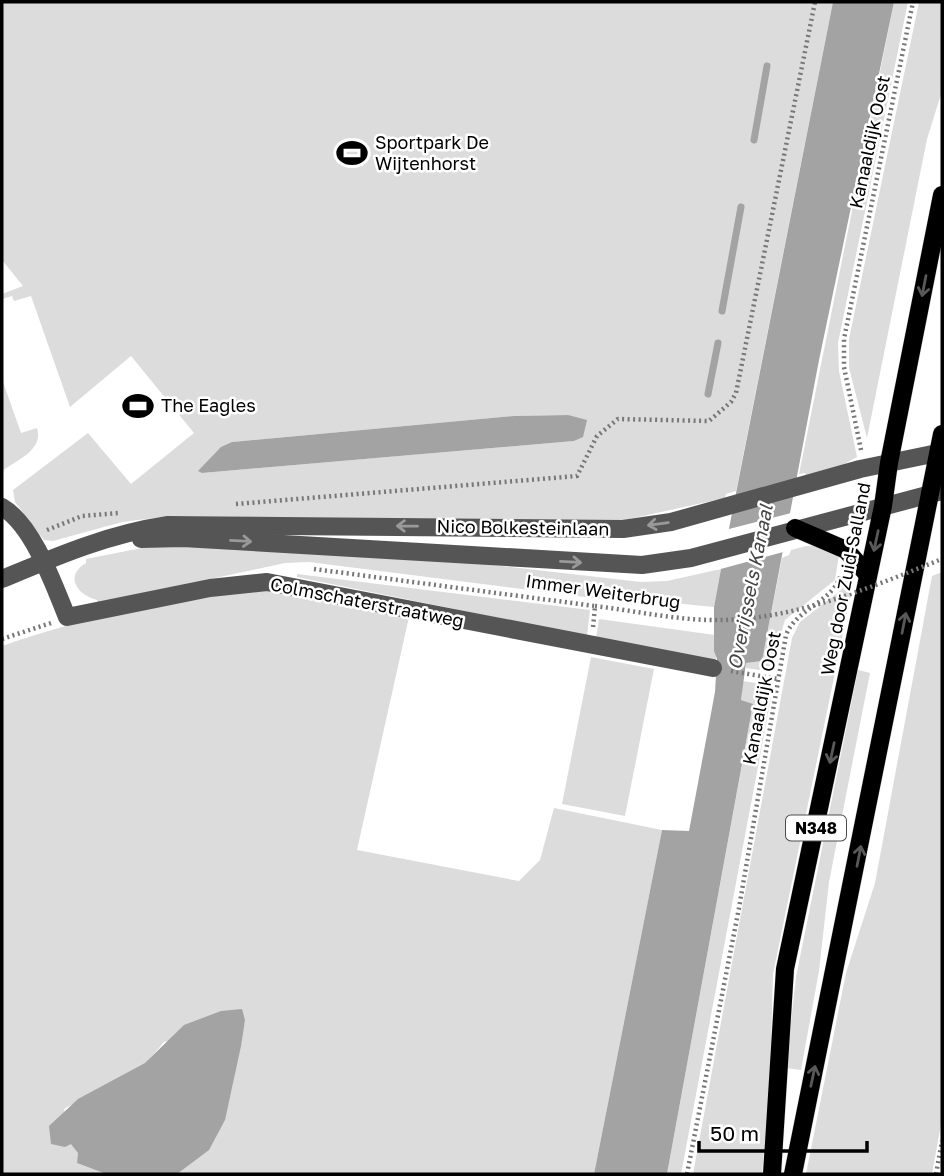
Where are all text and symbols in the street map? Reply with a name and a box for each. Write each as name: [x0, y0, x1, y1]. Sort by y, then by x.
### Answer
street label: Kanaaldijk Oost: [844, 73, 894, 210]
place label: Sportpark De Wijtenhorst: [375, 131, 489, 174]
sports icon: Sportpark De Wijtenhorst: [335, 136, 369, 170]
one-way arrow: [916, 274, 930, 297]
sports icon: The Eagles: [121, 389, 155, 423]
place label: The Eagles: [161, 394, 256, 416]
street label: Weg door Zuid-Salland: [815, 480, 875, 677]
water label: Overijssels Kanaal: [722, 501, 777, 672]
street label: Nico Bolkesteinlaan: [436, 514, 610, 540]
one-way arrow: [647, 517, 670, 530]
one-way arrow: [395, 520, 418, 533]
one-way arrow: [868, 529, 882, 552]
one-way arrow: [229, 535, 252, 548]
one-way arrow: [559, 556, 582, 569]
street label: Immer Weiterbrug: [524, 569, 682, 613]
street label: Colmschaterstraatweg: [268, 572, 466, 632]
one-way arrow: [898, 612, 912, 635]
street label: Kanaaldijk Oost: [737, 629, 785, 766]
one-way arrow: [824, 741, 838, 764]
road number: N348: [786, 816, 846, 841]
one-way arrow: [852, 845, 866, 868]
one-way arrow: [807, 1065, 821, 1088]
scale bar: [699, 1110, 867, 1154]
text: 50 m: [710, 1120, 759, 1146]

